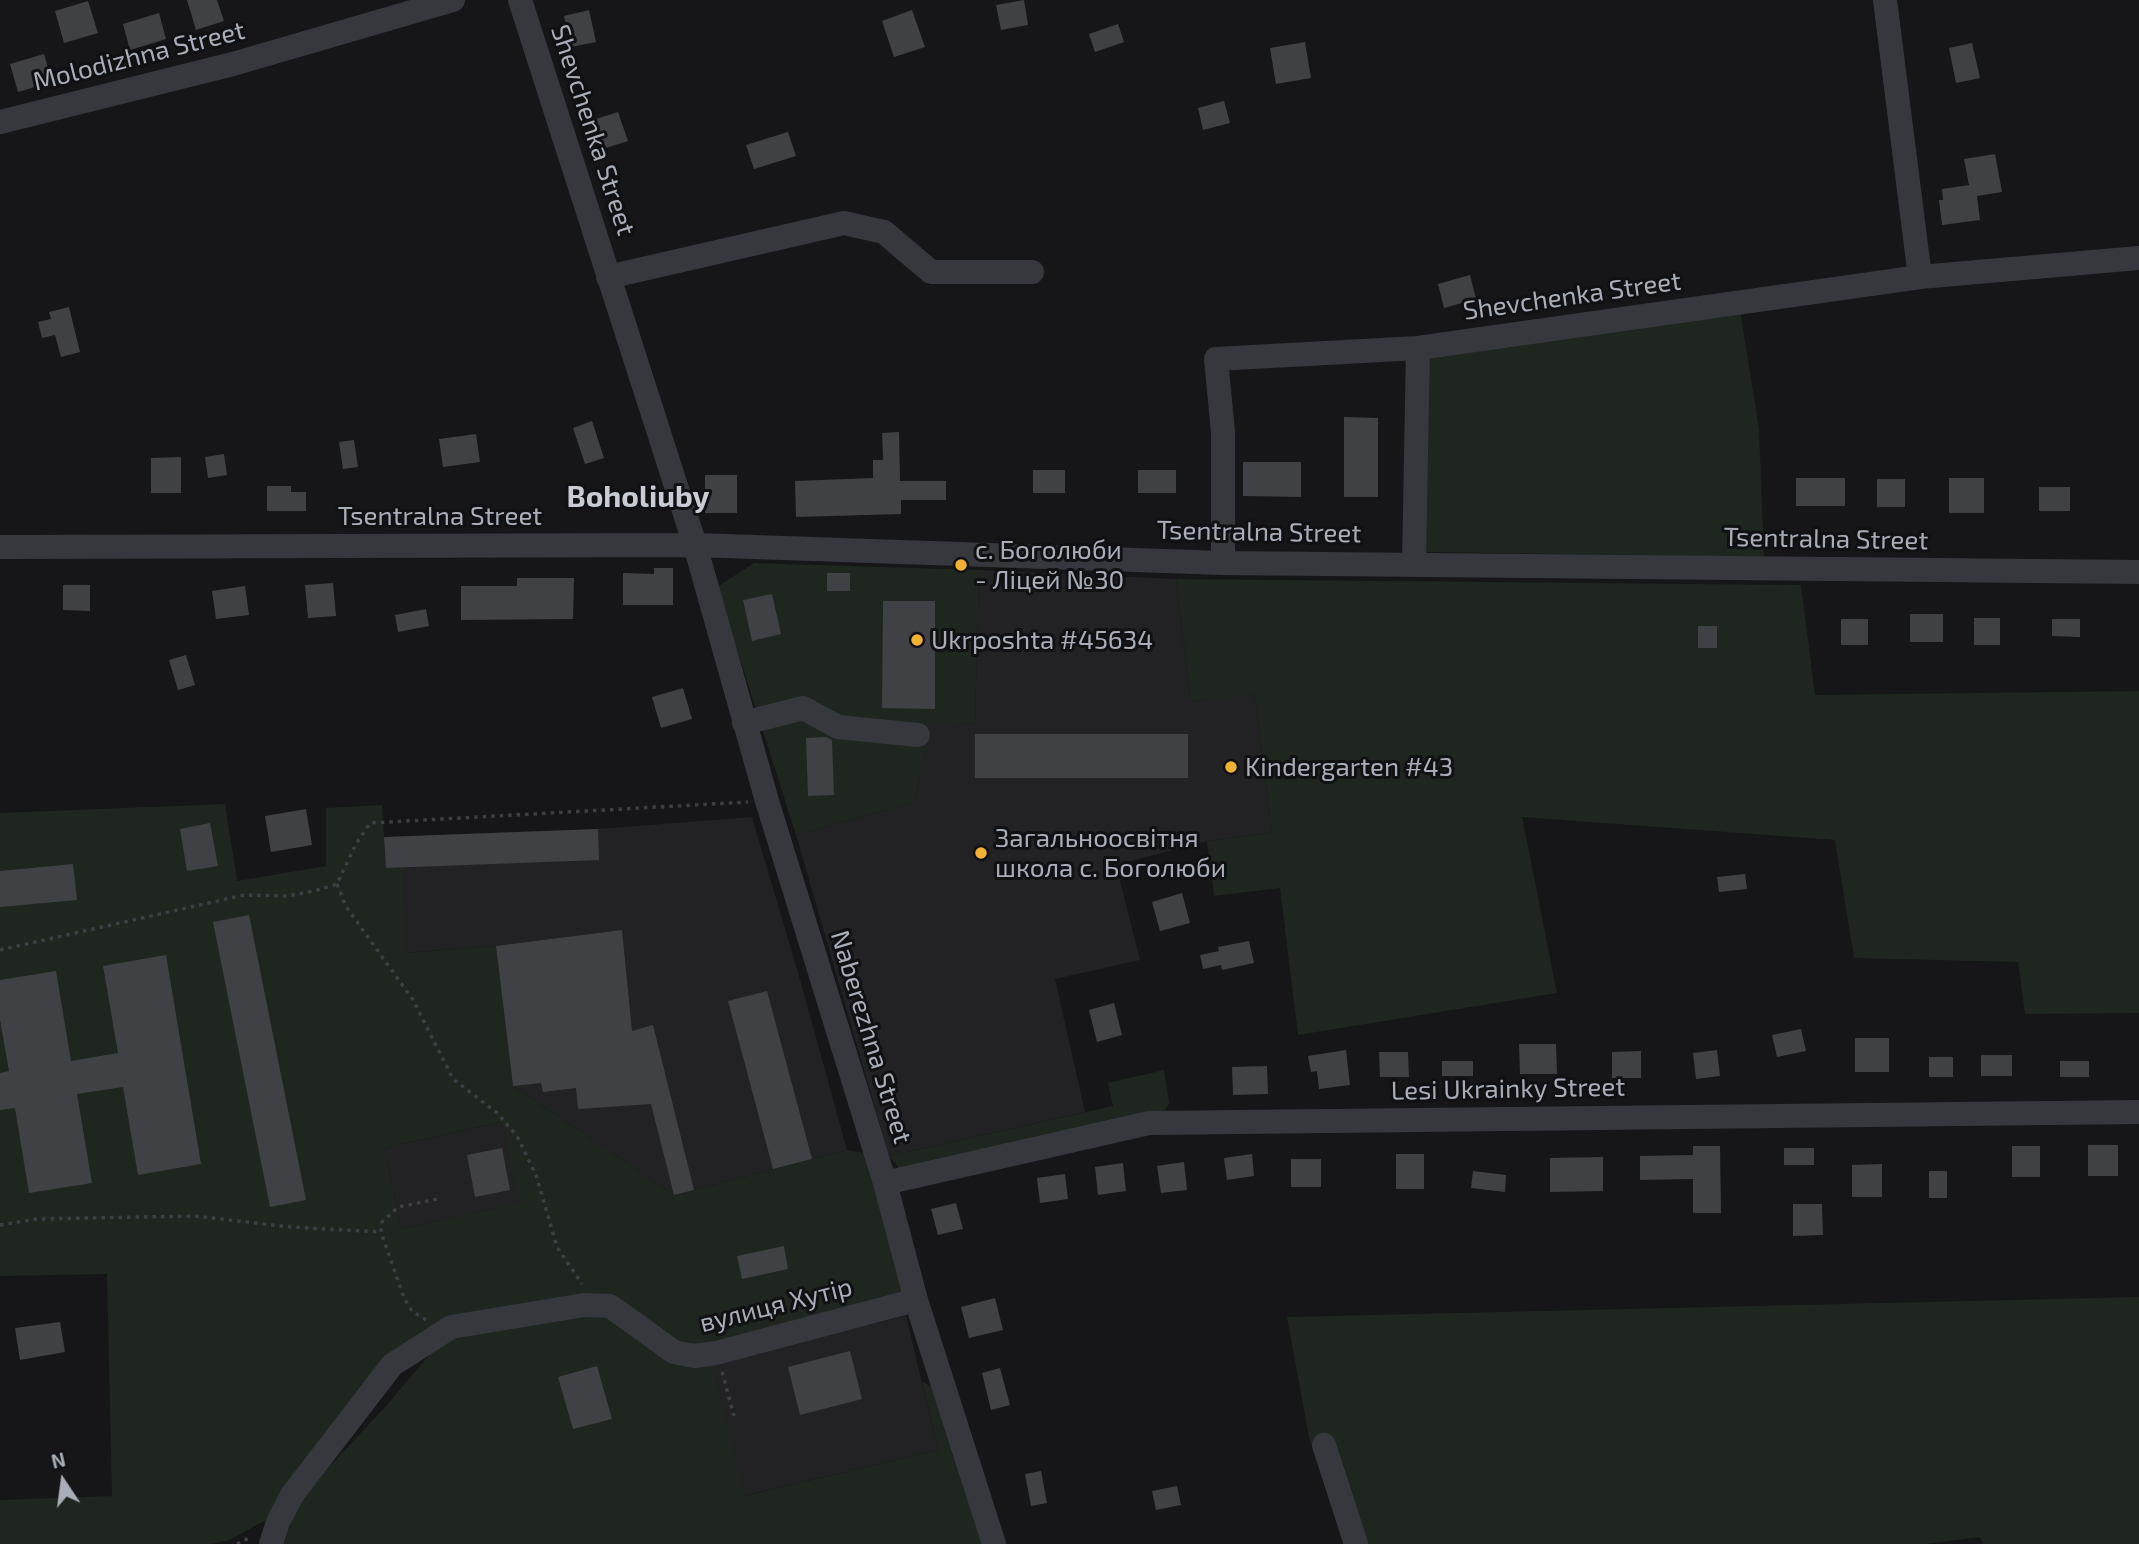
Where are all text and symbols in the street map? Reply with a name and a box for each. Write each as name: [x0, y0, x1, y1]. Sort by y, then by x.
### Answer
street label: Molodizhna Street: [30, 15, 248, 97]
street label: Shevchenka Street: [544, 21, 642, 239]
street label: Shevchenka Street: [1461, 265, 1683, 327]
district label: Boholiuby: [566, 479, 710, 515]
street label: Tsentralna Street: [338, 500, 542, 532]
street label: Tsentralna Street: [1156, 515, 1362, 549]
street label: Tsentralna Street: [1723, 522, 1929, 556]
place label: с. Боголюби - Ліцей №30: [975, 534, 1124, 596]
marker: с. Боголюби - Ліцей №30: [953, 557, 969, 573]
place label: Ukrposhta #45634: [931, 624, 1153, 656]
marker: Ukrposhta #45634: [909, 632, 925, 648]
place label: Kindergarten #43: [1245, 751, 1453, 783]
marker: Kindergarten #43: [1223, 759, 1239, 775]
place label: Загальноосвітня школа с. Боголюби: [995, 822, 1226, 884]
marker: Загальноосвітня школа с. Боголюби: [973, 845, 989, 861]
street label: Naberezhna Street: [824, 927, 918, 1147]
street label: Lesi Ukrainky Street: [1390, 1071, 1626, 1107]
street label: вулиця Хутір: [697, 1271, 855, 1339]
north arrow: [28, 1446, 98, 1516]
text: N: [49, 1447, 67, 1473]

